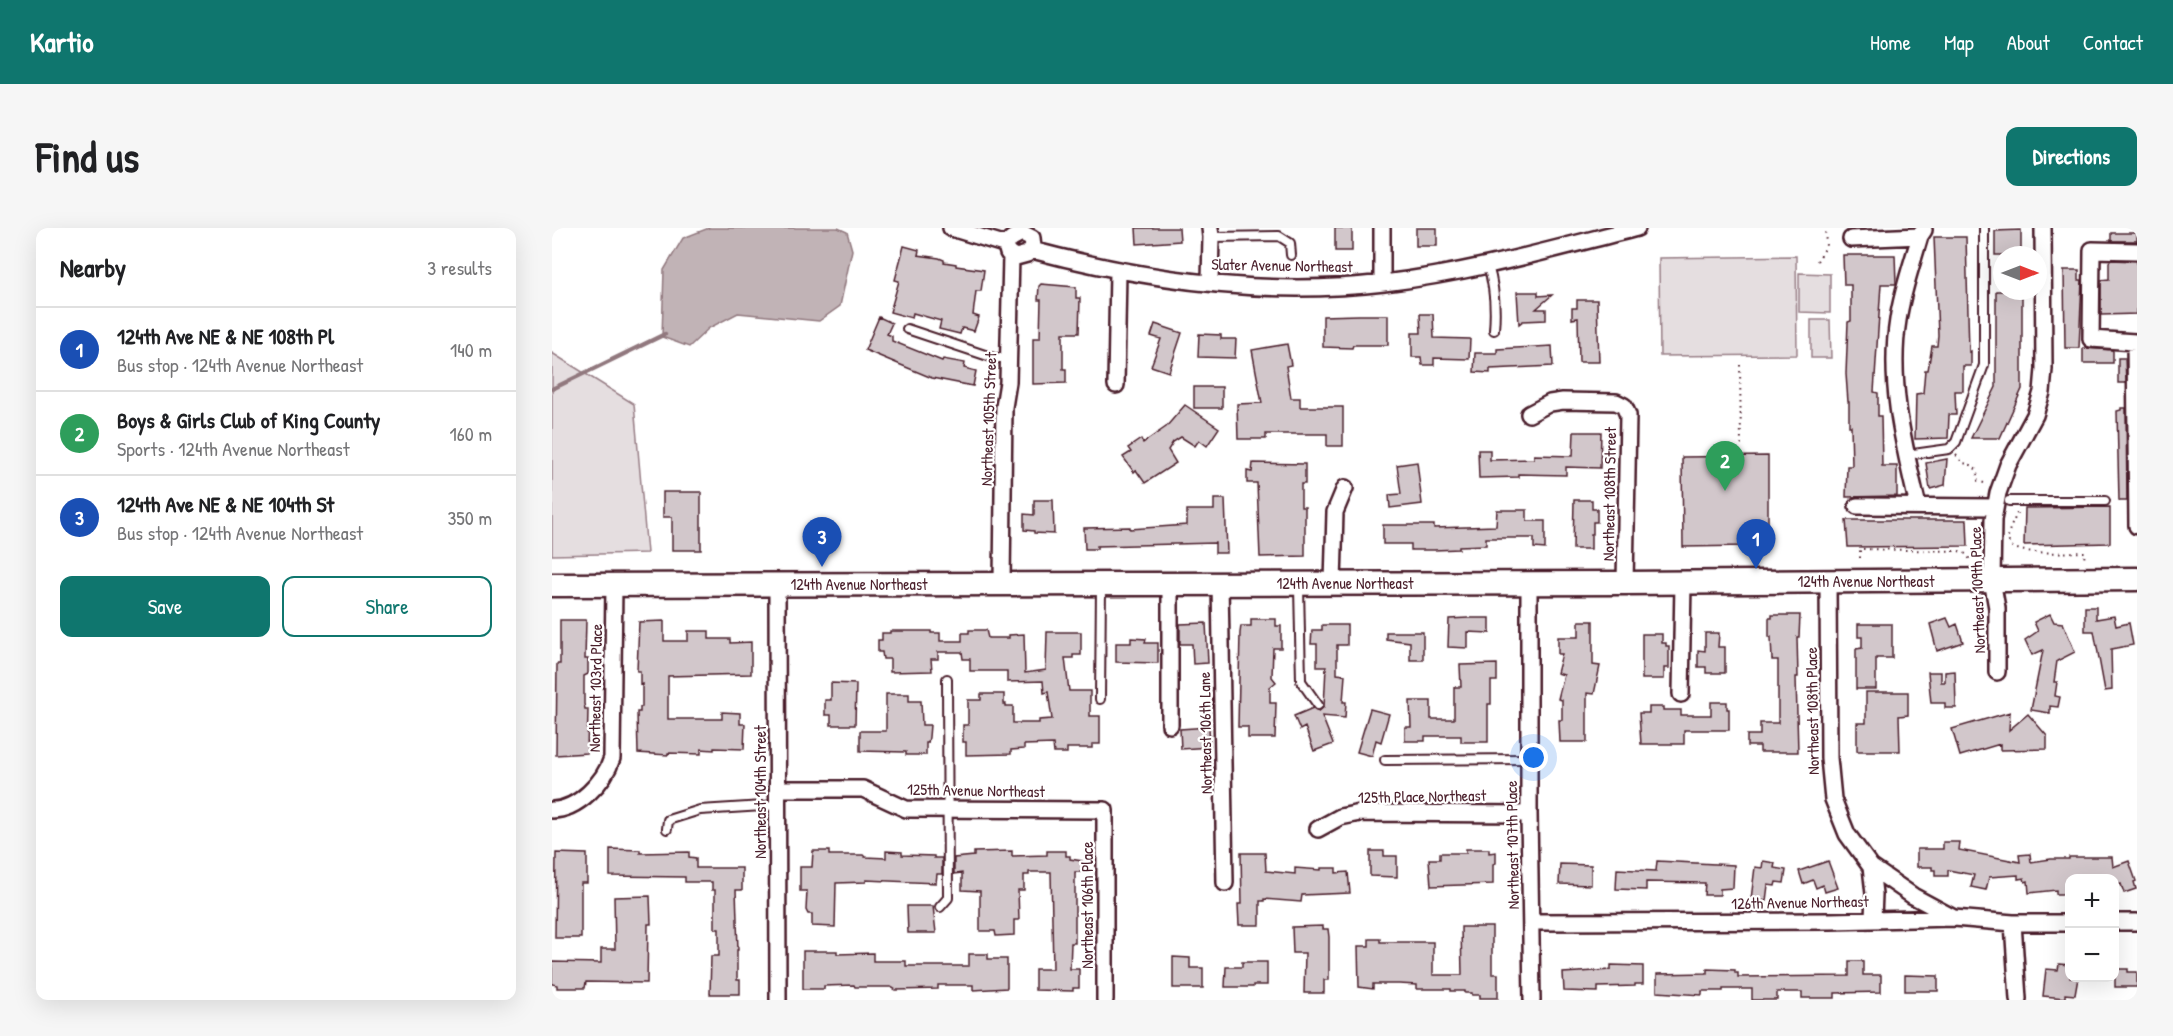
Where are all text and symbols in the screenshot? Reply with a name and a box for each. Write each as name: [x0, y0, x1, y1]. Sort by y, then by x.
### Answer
text: Kartio: [30, 23, 94, 61]
text: Home: [1870, 28, 1911, 57]
text: Map: [1944, 28, 1974, 57]
text: About: [2007, 28, 2050, 57]
text: Contact: [2083, 28, 2143, 57]
button: Directions: [2006, 127, 2137, 186]
text: Find us: [36, 128, 139, 185]
north arrow: [1993, 246, 2047, 300]
text: Nearby: [60, 250, 126, 285]
street label: Slater Avenue Northeast: [1211, 253, 1353, 277]
text: 3 results: [427, 254, 492, 281]
text: 124th Ave NE & NE 108th Pl: [117, 321, 334, 351]
text: 1: [76, 336, 83, 363]
text: 140 m: [450, 336, 492, 363]
text: Bus stop · 124th Avenue Northeast: [117, 351, 363, 378]
street label: Northeast 105th Street: [975, 351, 1001, 486]
text: Boys & Girls Club of King County: [117, 405, 380, 435]
text: 2: [75, 420, 84, 447]
text: 160 m: [450, 420, 492, 447]
street label: Northeast 108th Street: [1597, 426, 1621, 561]
text: Sports · 124th Avenue Northeast: [117, 435, 350, 462]
pin: 2: [1706, 442, 1744, 491]
text: 124th Ave NE & NE 104th St: [117, 489, 334, 519]
text: 3: [75, 504, 84, 531]
text: 350 m: [447, 504, 492, 531]
pin: 3: [802, 518, 842, 567]
text: Bus stop · 124th Avenue Northeast: [117, 519, 363, 546]
pin: 1: [1736, 520, 1776, 569]
street label: Northeast 109th Place: [1964, 526, 1990, 654]
street label: 124th Avenue Northeast: [1797, 570, 1935, 592]
street label: 124th Avenue Northeast: [1276, 572, 1414, 594]
street label: 124th Avenue Northeast: [790, 573, 928, 595]
button: Save: [60, 576, 270, 637]
button: Share: [282, 576, 492, 637]
street label: Northeast 103rd Place: [583, 623, 607, 752]
street label: Northeast 108th Place: [1800, 646, 1824, 775]
street label: Northeast 106th Lane: [1193, 671, 1217, 794]
street label: Northeast 104th Street: [749, 725, 771, 859]
your location: [1519, 743, 1548, 772]
street label: 125th Avenue Northeast: [907, 778, 1046, 802]
street label: Northeast 107th Place: [1500, 780, 1524, 910]
street label: 125th Place Northeast: [1358, 784, 1487, 808]
street label: Northeast 106th Place: [1076, 841, 1098, 969]
map controls: [2065, 874, 2119, 982]
button: +: [2065, 874, 2119, 928]
street label: 126th Avenue Northeast: [1731, 890, 1869, 914]
button: −: [2065, 928, 2119, 982]

